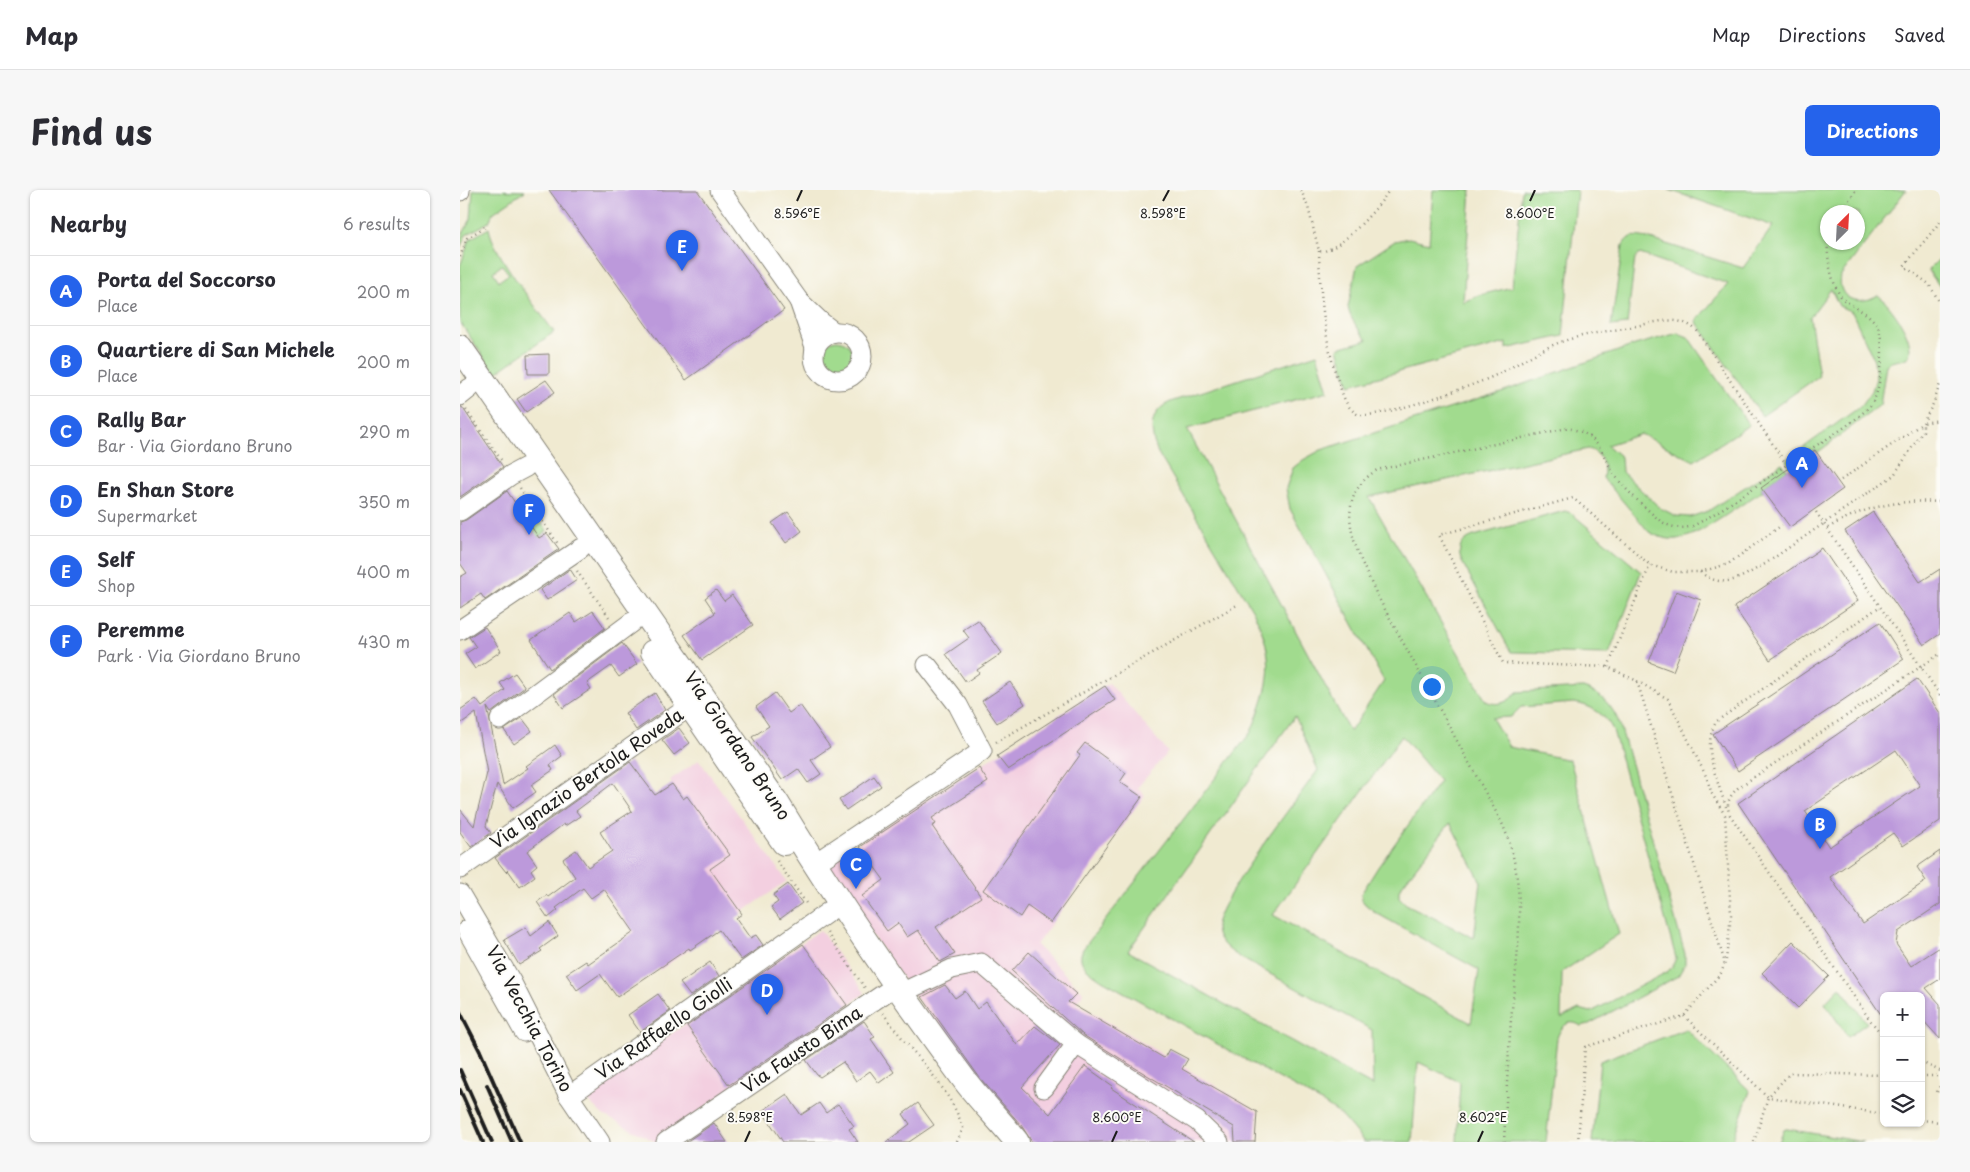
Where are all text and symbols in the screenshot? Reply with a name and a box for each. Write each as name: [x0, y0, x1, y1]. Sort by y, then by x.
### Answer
text: Map: [25, 17, 78, 53]
text: Map: [1712, 21, 1750, 48]
text: Directions: [1778, 21, 1866, 48]
text: Saved: [1894, 21, 1945, 48]
text: Find us: [30, 104, 152, 157]
button: Directions: [1805, 105, 1940, 156]
text: 8.596°E: [774, 204, 820, 222]
text: 8.598°E: [1140, 204, 1186, 222]
text: 8.600°E: [1505, 204, 1555, 222]
north arrow: [1820, 205, 1865, 250]
text: Nearby: [50, 207, 127, 239]
text: 6 results: [343, 211, 410, 235]
pin: E: [666, 230, 698, 271]
text: Porta del Soccorso: [97, 265, 276, 293]
text: A: [60, 279, 72, 303]
text: 200 m: [357, 279, 410, 303]
text: Place: [97, 293, 138, 317]
text: Quartiere di San Michele: [97, 335, 335, 363]
text: B: [61, 349, 71, 373]
text: 200 m: [357, 349, 410, 373]
text: Place: [97, 363, 138, 387]
text: Rally Bar: [97, 405, 186, 433]
text: C: [60, 419, 72, 443]
text: 290 m: [359, 419, 410, 443]
text: Bar · Via Giordano Bruno: [97, 433, 293, 457]
pin: A: [1786, 447, 1818, 488]
text: En Shan Store: [97, 475, 234, 503]
text: D: [60, 489, 72, 513]
text: 350 m: [358, 489, 410, 513]
pin: F: [513, 494, 545, 535]
text: Supermarket: [97, 503, 197, 527]
text: Self: [97, 545, 134, 573]
text: E: [61, 559, 71, 583]
text: 400 m: [357, 559, 410, 583]
text: Shop: [97, 573, 135, 597]
text: Peremme: [97, 615, 184, 643]
text: F: [61, 629, 71, 653]
text: 430 m: [358, 629, 410, 653]
text: Park · Via Giordano Bruno: [97, 643, 301, 667]
street label: Via Giordano Bruno: [678, 665, 798, 825]
your location: [1419, 674, 1445, 700]
street label: Via Ignazio Bertola Roveda: [484, 701, 688, 855]
pin: B: [1804, 808, 1836, 849]
pin: C: [840, 848, 872, 889]
street label: Via Vecchia Torino: [480, 940, 580, 1096]
street label: Via Raffaello Giolli: [589, 970, 737, 1085]
pin: D: [751, 974, 783, 1015]
map controls: [1880, 992, 1925, 1127]
button: +: [1880, 992, 1925, 1037]
street label: Via Fausto Bima: [735, 998, 868, 1099]
button: −: [1880, 1037, 1925, 1082]
button: layers: [1880, 1082, 1925, 1127]
text: 8.598°E: [727, 1108, 773, 1126]
text: 8.600°E: [1092, 1108, 1142, 1126]
text: 8.602°E: [1459, 1108, 1507, 1126]

